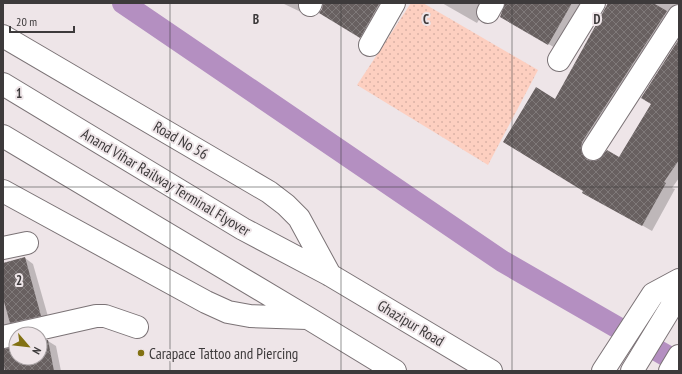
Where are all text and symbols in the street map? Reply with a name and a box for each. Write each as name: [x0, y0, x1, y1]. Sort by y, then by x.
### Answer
scale bar: [10, 8, 74, 34]
text: B: [253, 11, 259, 28]
text: C: [423, 11, 429, 28]
text: D: [594, 11, 601, 28]
text: 20 m: [16, 14, 37, 29]
text: 1: [16, 85, 22, 102]
street label: Road No 56: [150, 117, 212, 163]
street label: Anand Vihar Railway Terminal Flyover: [78, 124, 255, 241]
text: 2: [16, 272, 22, 289]
street label: Ghazipur Road: [374, 296, 448, 350]
north arrow: [8, 326, 48, 366]
place label: Carapace Tattoo and Piercing: [149, 344, 298, 363]
text: N: [29, 345, 44, 357]
marker: Carapace Tattoo and Piercing: [136, 348, 146, 358]

